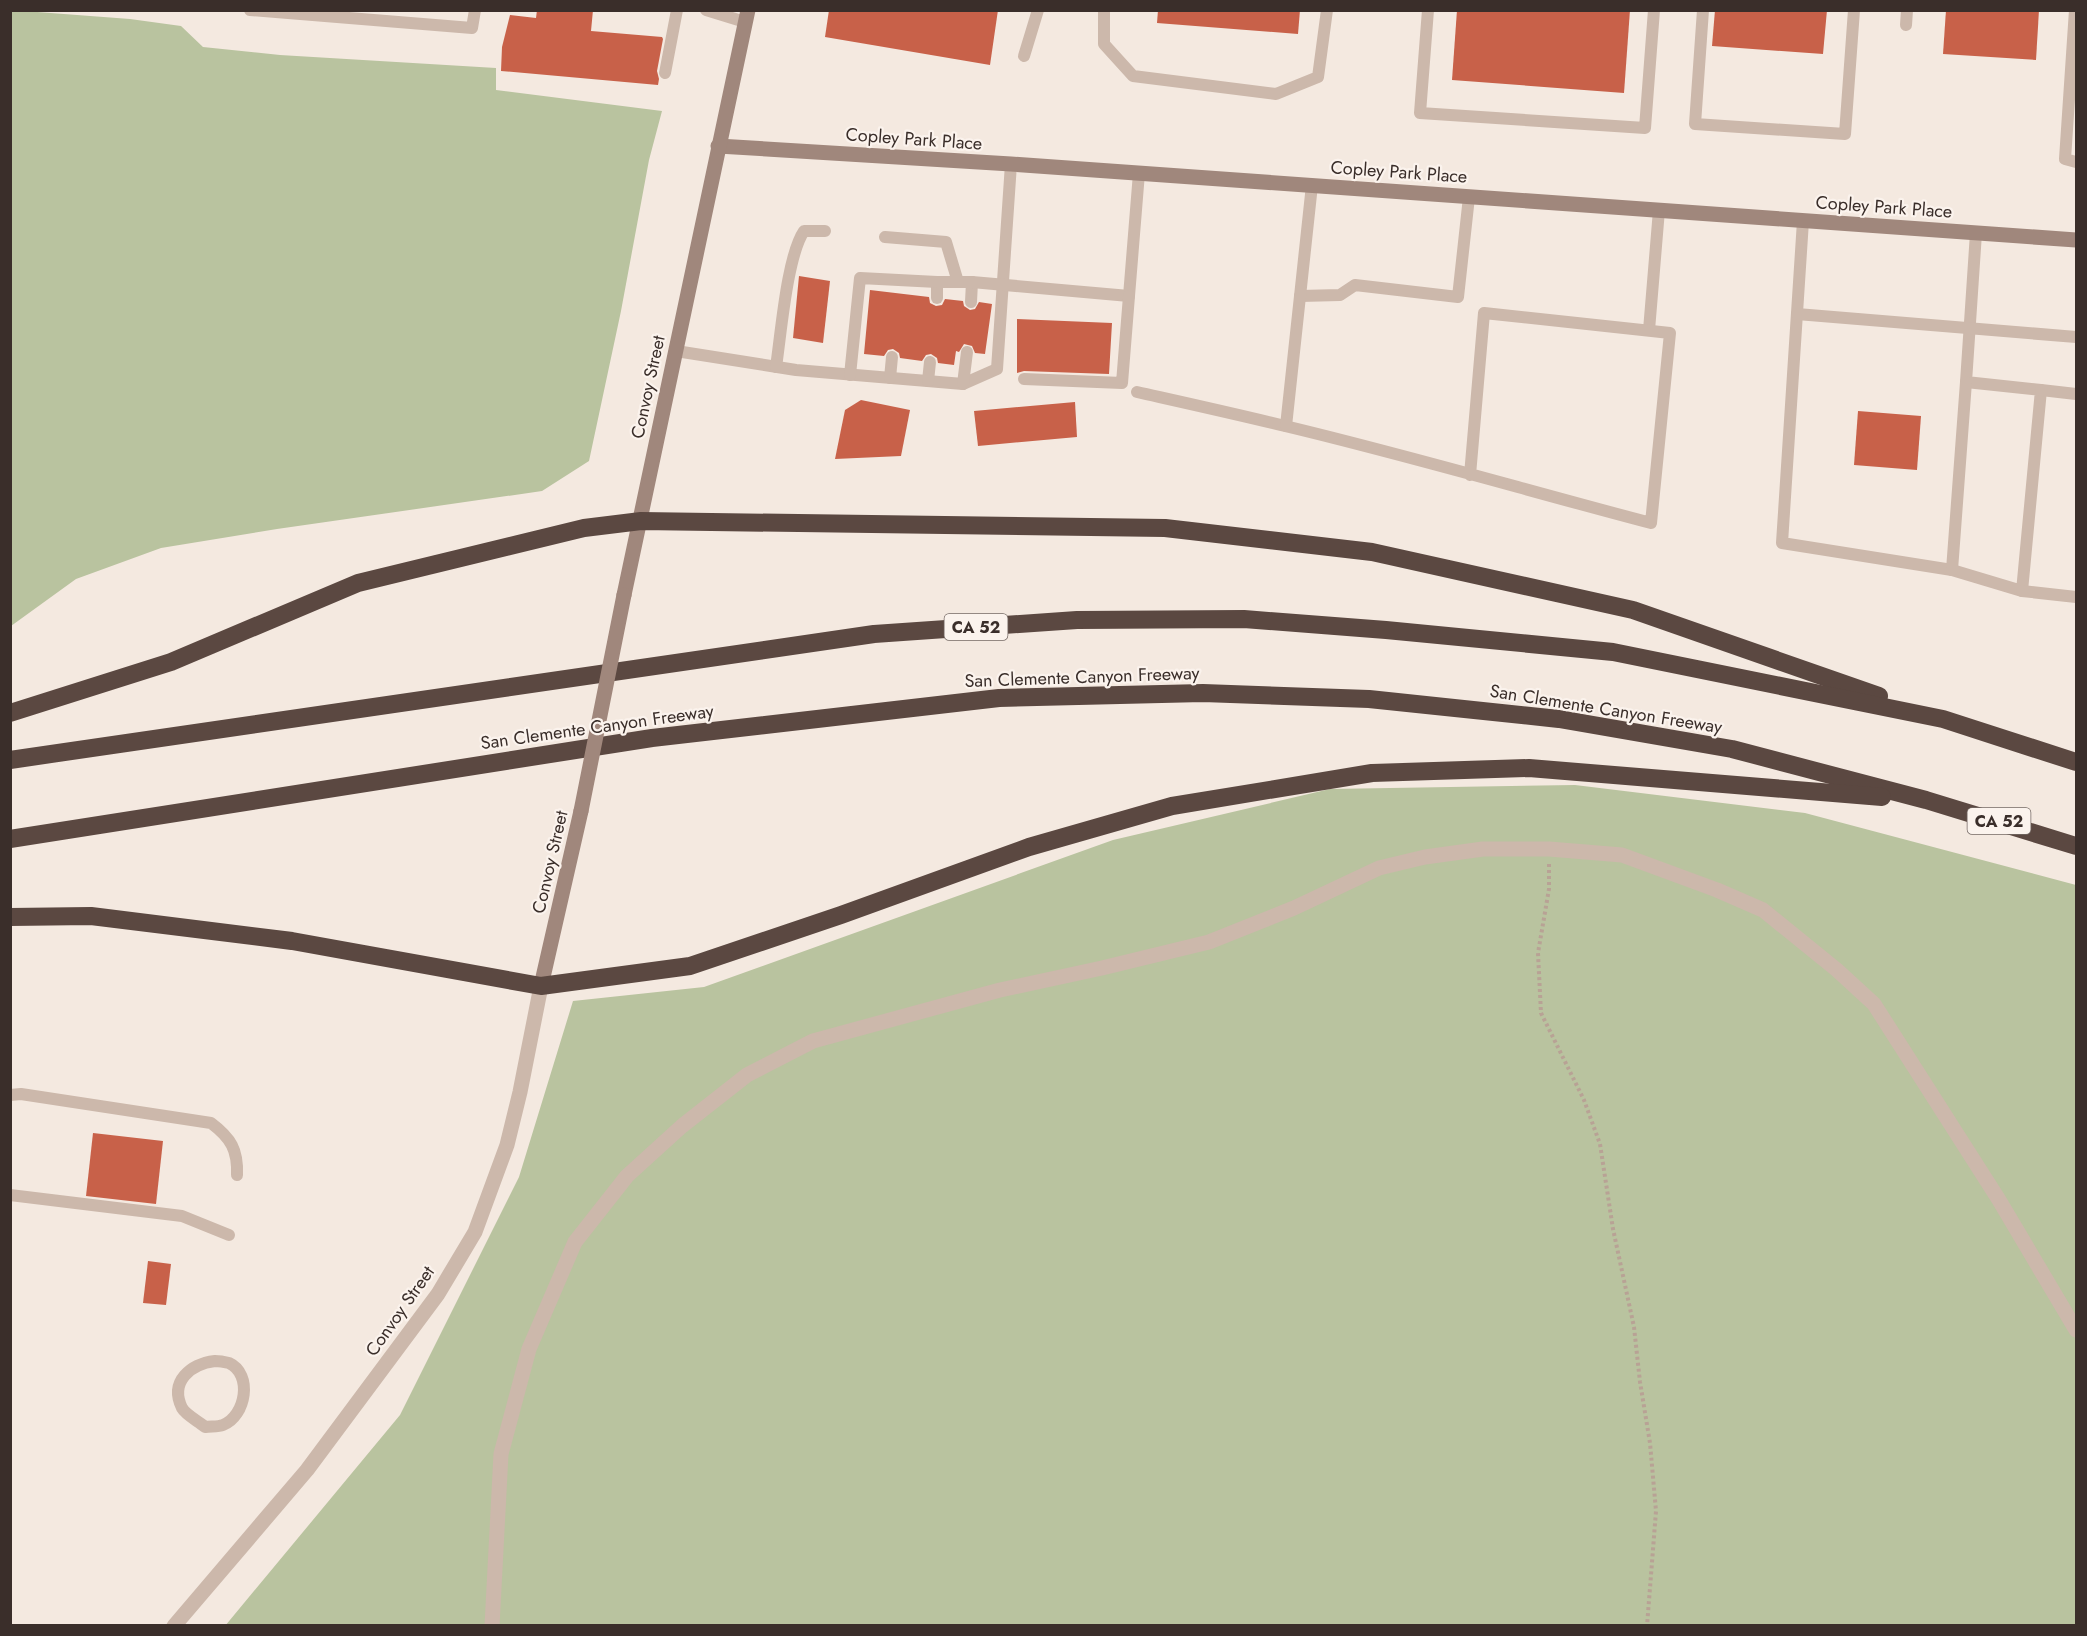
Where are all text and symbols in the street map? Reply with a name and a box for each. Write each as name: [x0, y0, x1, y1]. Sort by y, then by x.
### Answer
street label: Copley Park Place: [845, 121, 983, 157]
street label: Copley Park Place: [1330, 154, 1468, 190]
street label: Copley Park Place: [1815, 189, 1953, 225]
street label: Convoy Street: [624, 332, 672, 441]
road number: CA 52: [944, 614, 1008, 640]
street label: San Clemente Canyon Freeway: [964, 660, 1200, 694]
street label: San Clemente Canyon Freeway: [1488, 678, 1724, 740]
street label: San Clemente Canyon Freeway: [479, 698, 715, 756]
street label: Convoy Street: [526, 807, 575, 916]
road number: CA 52: [1968, 808, 2030, 834]
street label: Convoy Street: [359, 1260, 441, 1361]

